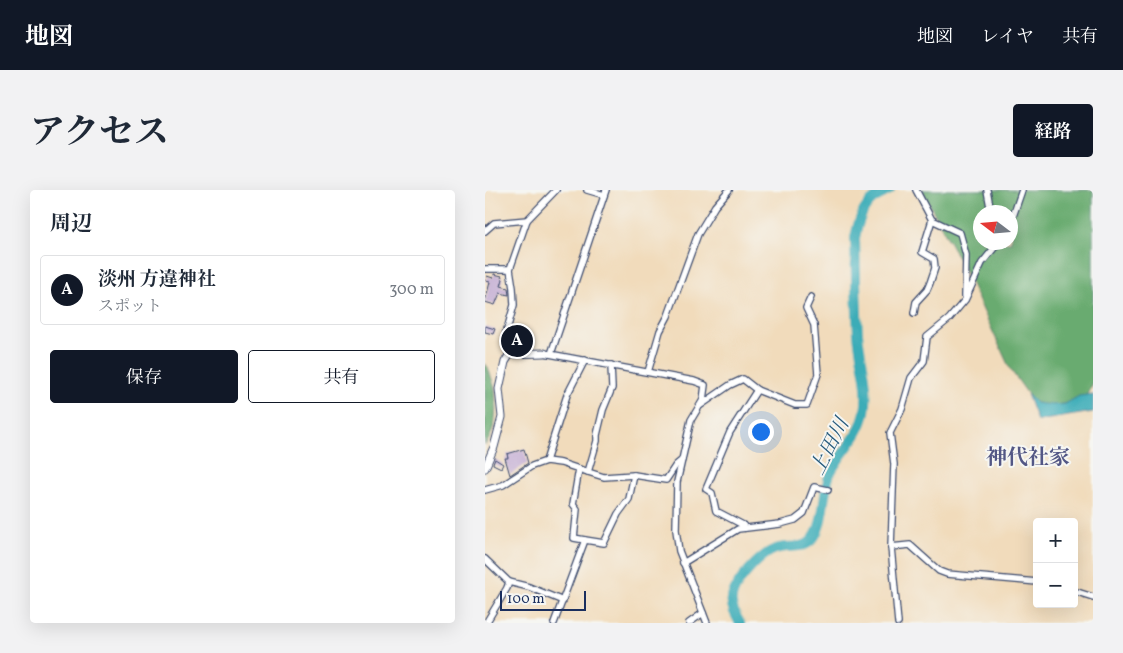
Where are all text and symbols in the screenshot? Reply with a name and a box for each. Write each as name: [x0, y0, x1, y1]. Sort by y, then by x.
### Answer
text: 地図: [25, 21, 73, 55]
text: 地図: [917, 25, 953, 50]
text: レイヤ: [981, 25, 1034, 50]
text: 共有: [1062, 25, 1098, 50]
button: 経路: [1013, 104, 1093, 157]
text: アクセス: [30, 110, 169, 158]
north arrow: [973, 205, 1018, 250]
text: 周辺: [50, 210, 92, 239]
text: 淡州 方違神社: [98, 267, 216, 293]
text: A: [61, 279, 73, 301]
text: 300 m: [389, 279, 434, 301]
text: スポット: [98, 296, 162, 318]
pin: A: [501, 322, 533, 360]
button: 保存: [50, 350, 238, 403]
button: 共有: [248, 350, 435, 403]
water label: 上田川: [805, 412, 858, 480]
your location: [748, 419, 774, 445]
district label: 神代社家: [986, 444, 1070, 473]
map controls: [1033, 518, 1078, 608]
button: +: [1033, 518, 1078, 563]
button: −: [1033, 563, 1078, 608]
scale bar: [500, 588, 586, 611]
text: 100 m: [507, 590, 545, 609]

